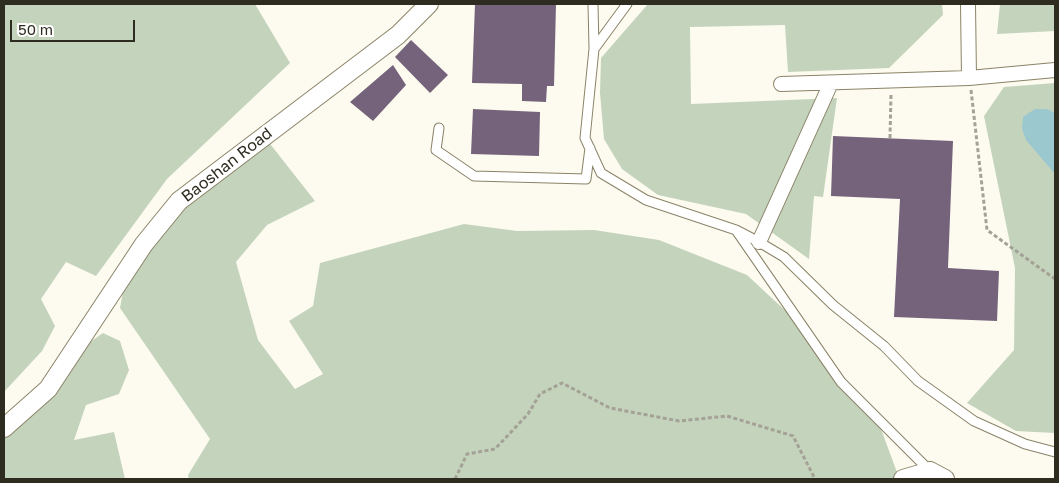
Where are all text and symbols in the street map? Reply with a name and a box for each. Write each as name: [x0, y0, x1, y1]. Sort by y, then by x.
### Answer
scale bar: [12, 10, 138, 42]
text: 50 m: [18, 20, 53, 38]
street label: Baoshan Road: [178, 124, 276, 206]

